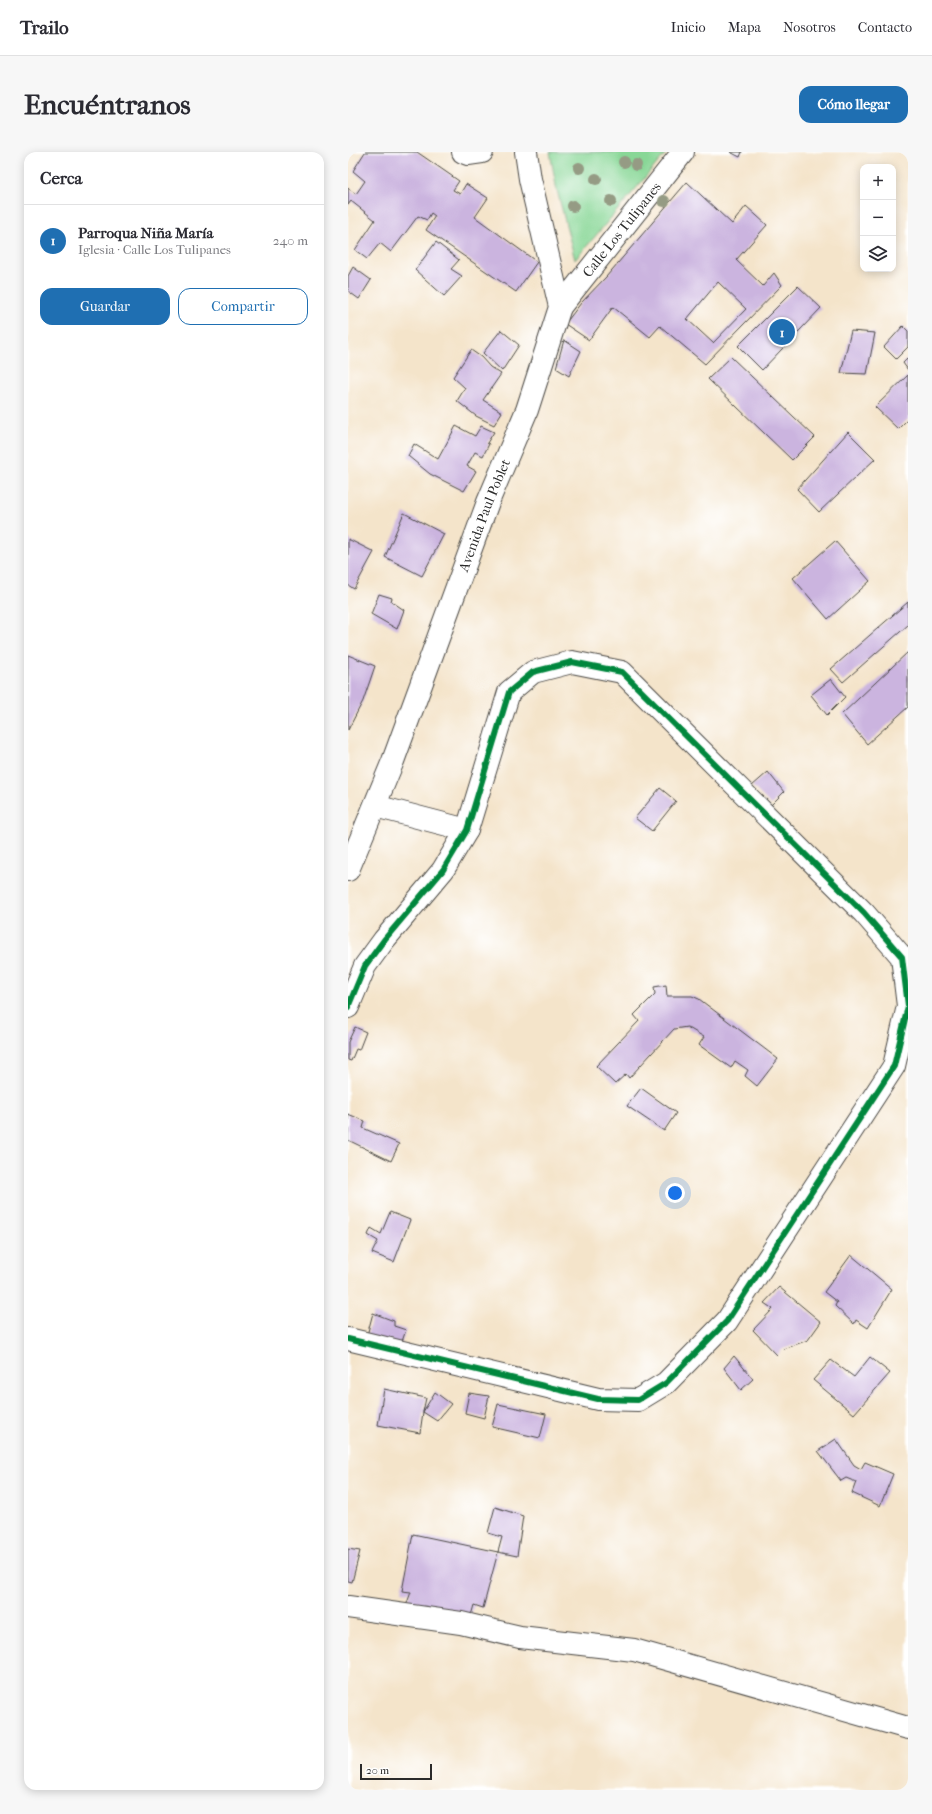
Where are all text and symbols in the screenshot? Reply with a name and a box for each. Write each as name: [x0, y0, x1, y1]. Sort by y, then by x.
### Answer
text: Trailo: [20, 17, 69, 39]
text: Inicio: [671, 19, 706, 36]
text: Mapa: [728, 19, 761, 36]
text: Nosotros: [783, 19, 836, 36]
text: Contacto: [858, 19, 912, 36]
button: Cómo llegar: [799, 86, 908, 123]
text: Encuéntranos: [24, 88, 191, 121]
map controls: [860, 164, 896, 272]
button: +: [860, 164, 896, 200]
text: Cerca: [40, 168, 82, 188]
street label: Calle Los Tulipanes: [579, 178, 664, 280]
button: −: [860, 200, 896, 236]
text: Parroqua Niña María: [78, 224, 213, 242]
text: 1: [51, 233, 55, 248]
text: 240 m: [273, 233, 308, 248]
button: layers: [860, 236, 896, 272]
text: Iglesia · Calle Los Tulipanes: [78, 242, 231, 257]
button: Guardar: [40, 288, 170, 325]
button: Compartir: [178, 288, 308, 325]
pin: 1: [769, 317, 795, 347]
street label: Avenida Paul Poblet: [454, 456, 514, 575]
your location: [665, 1183, 685, 1203]
scale bar: [360, 1762, 432, 1781]
text: 20 m: [366, 1764, 389, 1777]

